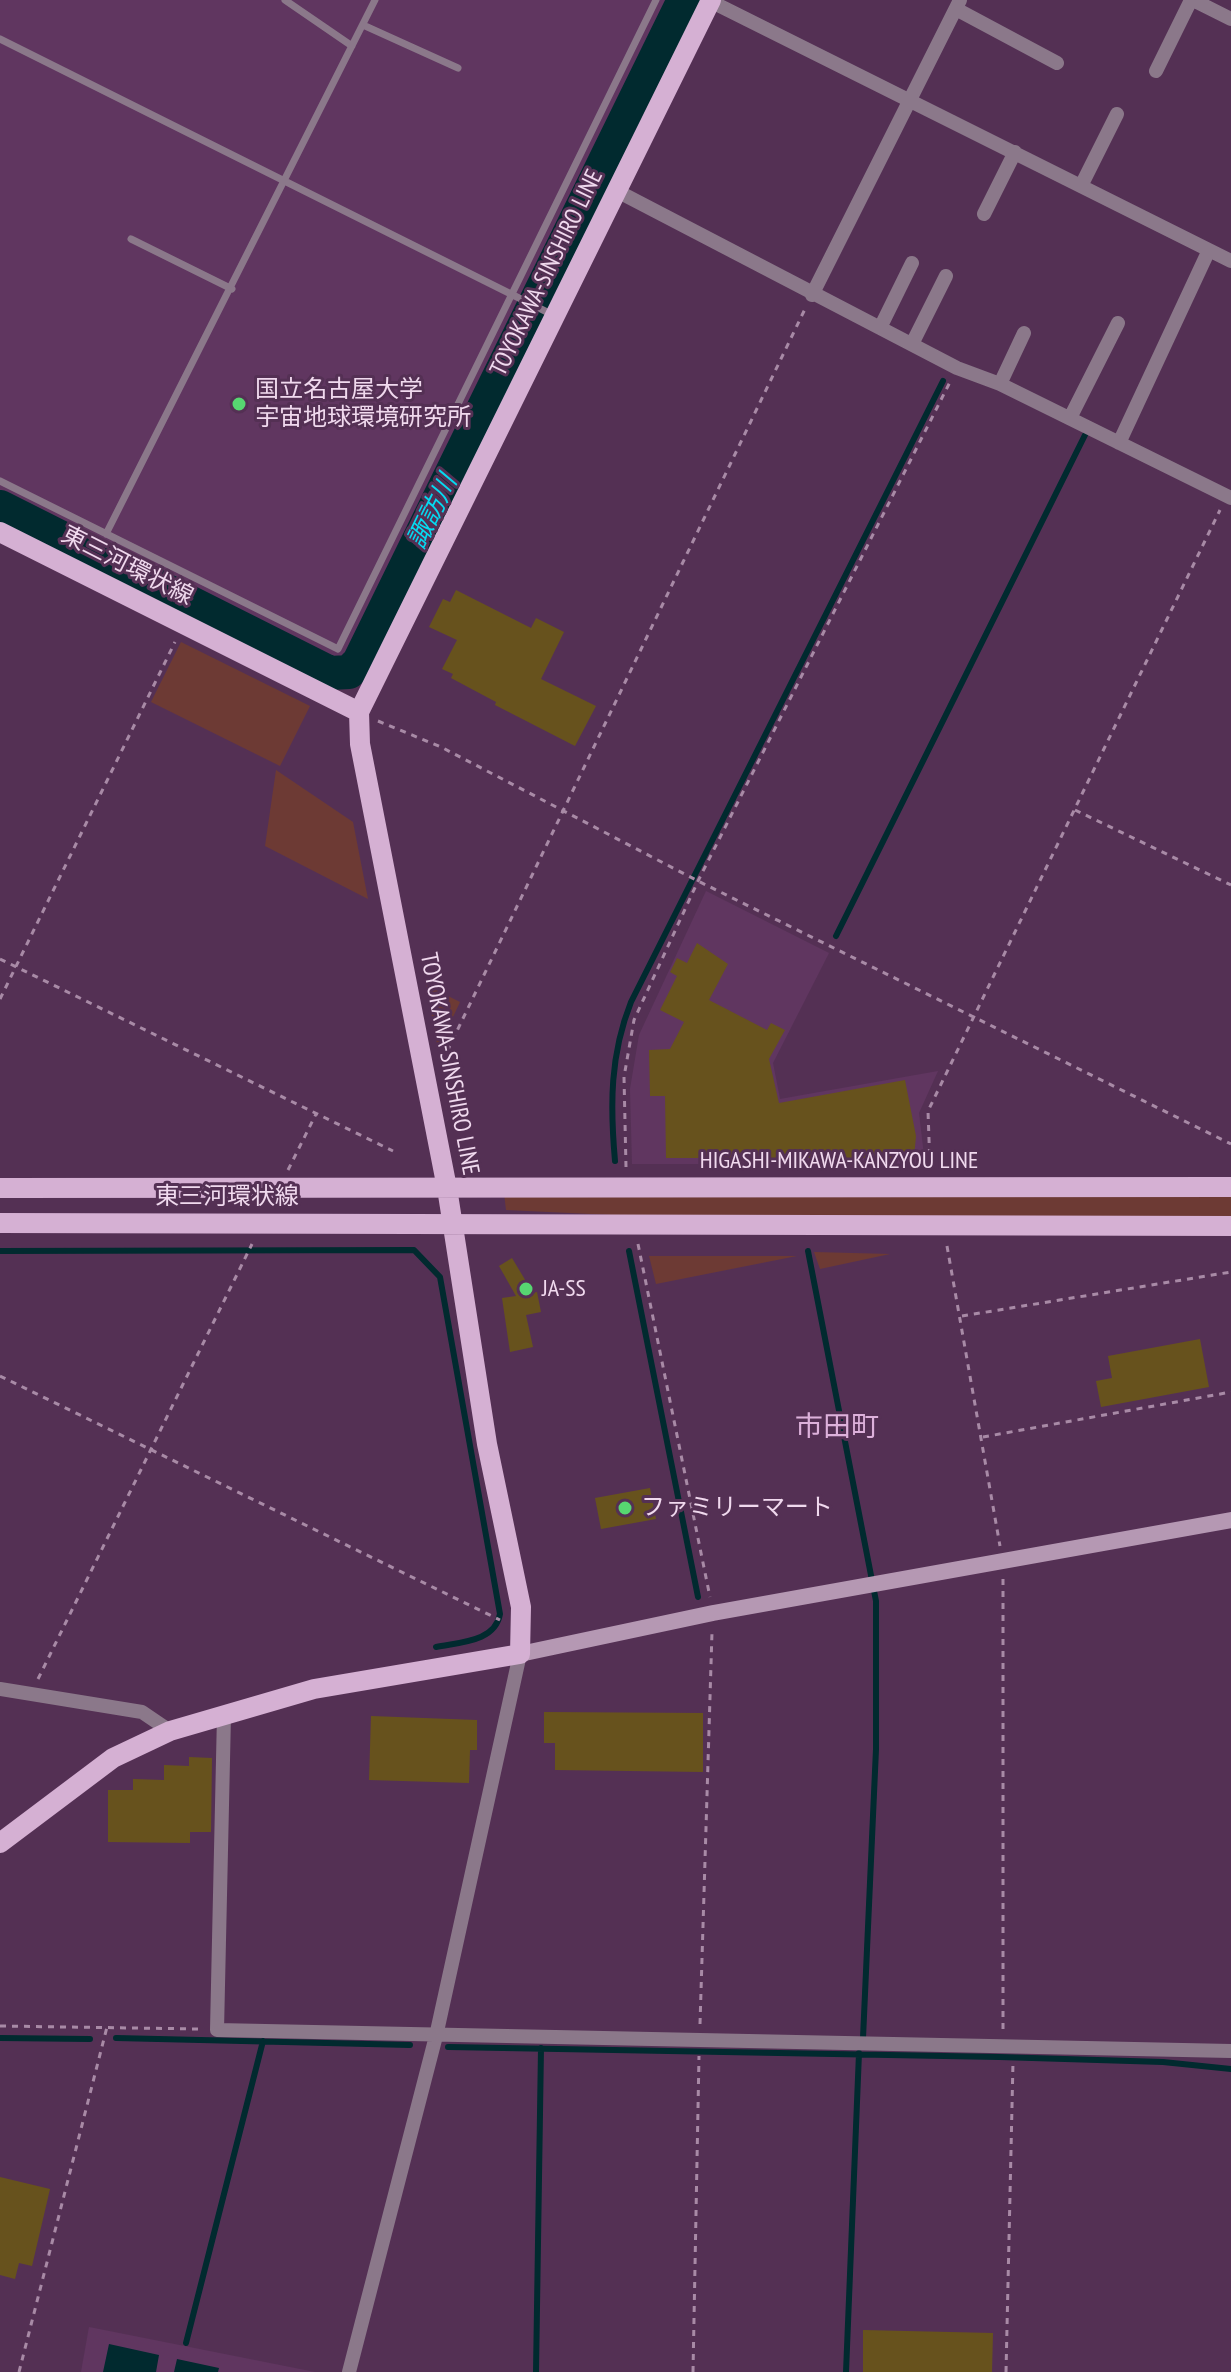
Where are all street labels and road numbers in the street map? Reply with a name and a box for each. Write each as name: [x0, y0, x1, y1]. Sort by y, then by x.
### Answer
street label: TOYOKAWA-SINSHIRO LINE: [485, 165, 609, 381]
street label: 東三河環状線: [56, 520, 198, 612]
street label: TOYOKAWA-SINSHIRO LINE: [413, 950, 485, 1178]
street label: HIGASHI-MIKAWA-KANZYOU LINE: [700, 1147, 978, 1175]
street label: 東三河環状線: [155, 1183, 299, 1211]

